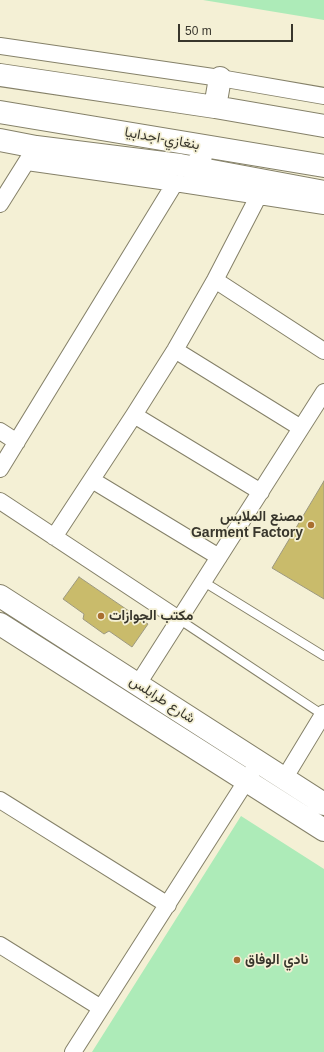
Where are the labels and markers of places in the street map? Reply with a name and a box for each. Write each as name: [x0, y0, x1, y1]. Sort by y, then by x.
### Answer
place label: مصنع الملابس Garment Factory: [191, 509, 303, 542]
marker: مصنع الملابس Garment Factory: [306, 520, 316, 530]
place label: مكتب الجوازات: [109, 608, 193, 624]
marker: مكتب الجوازات: [96, 611, 106, 621]
place label: نادي الوفاق: [245, 952, 308, 968]
marker: نادي الوفاق: [232, 955, 242, 965]

